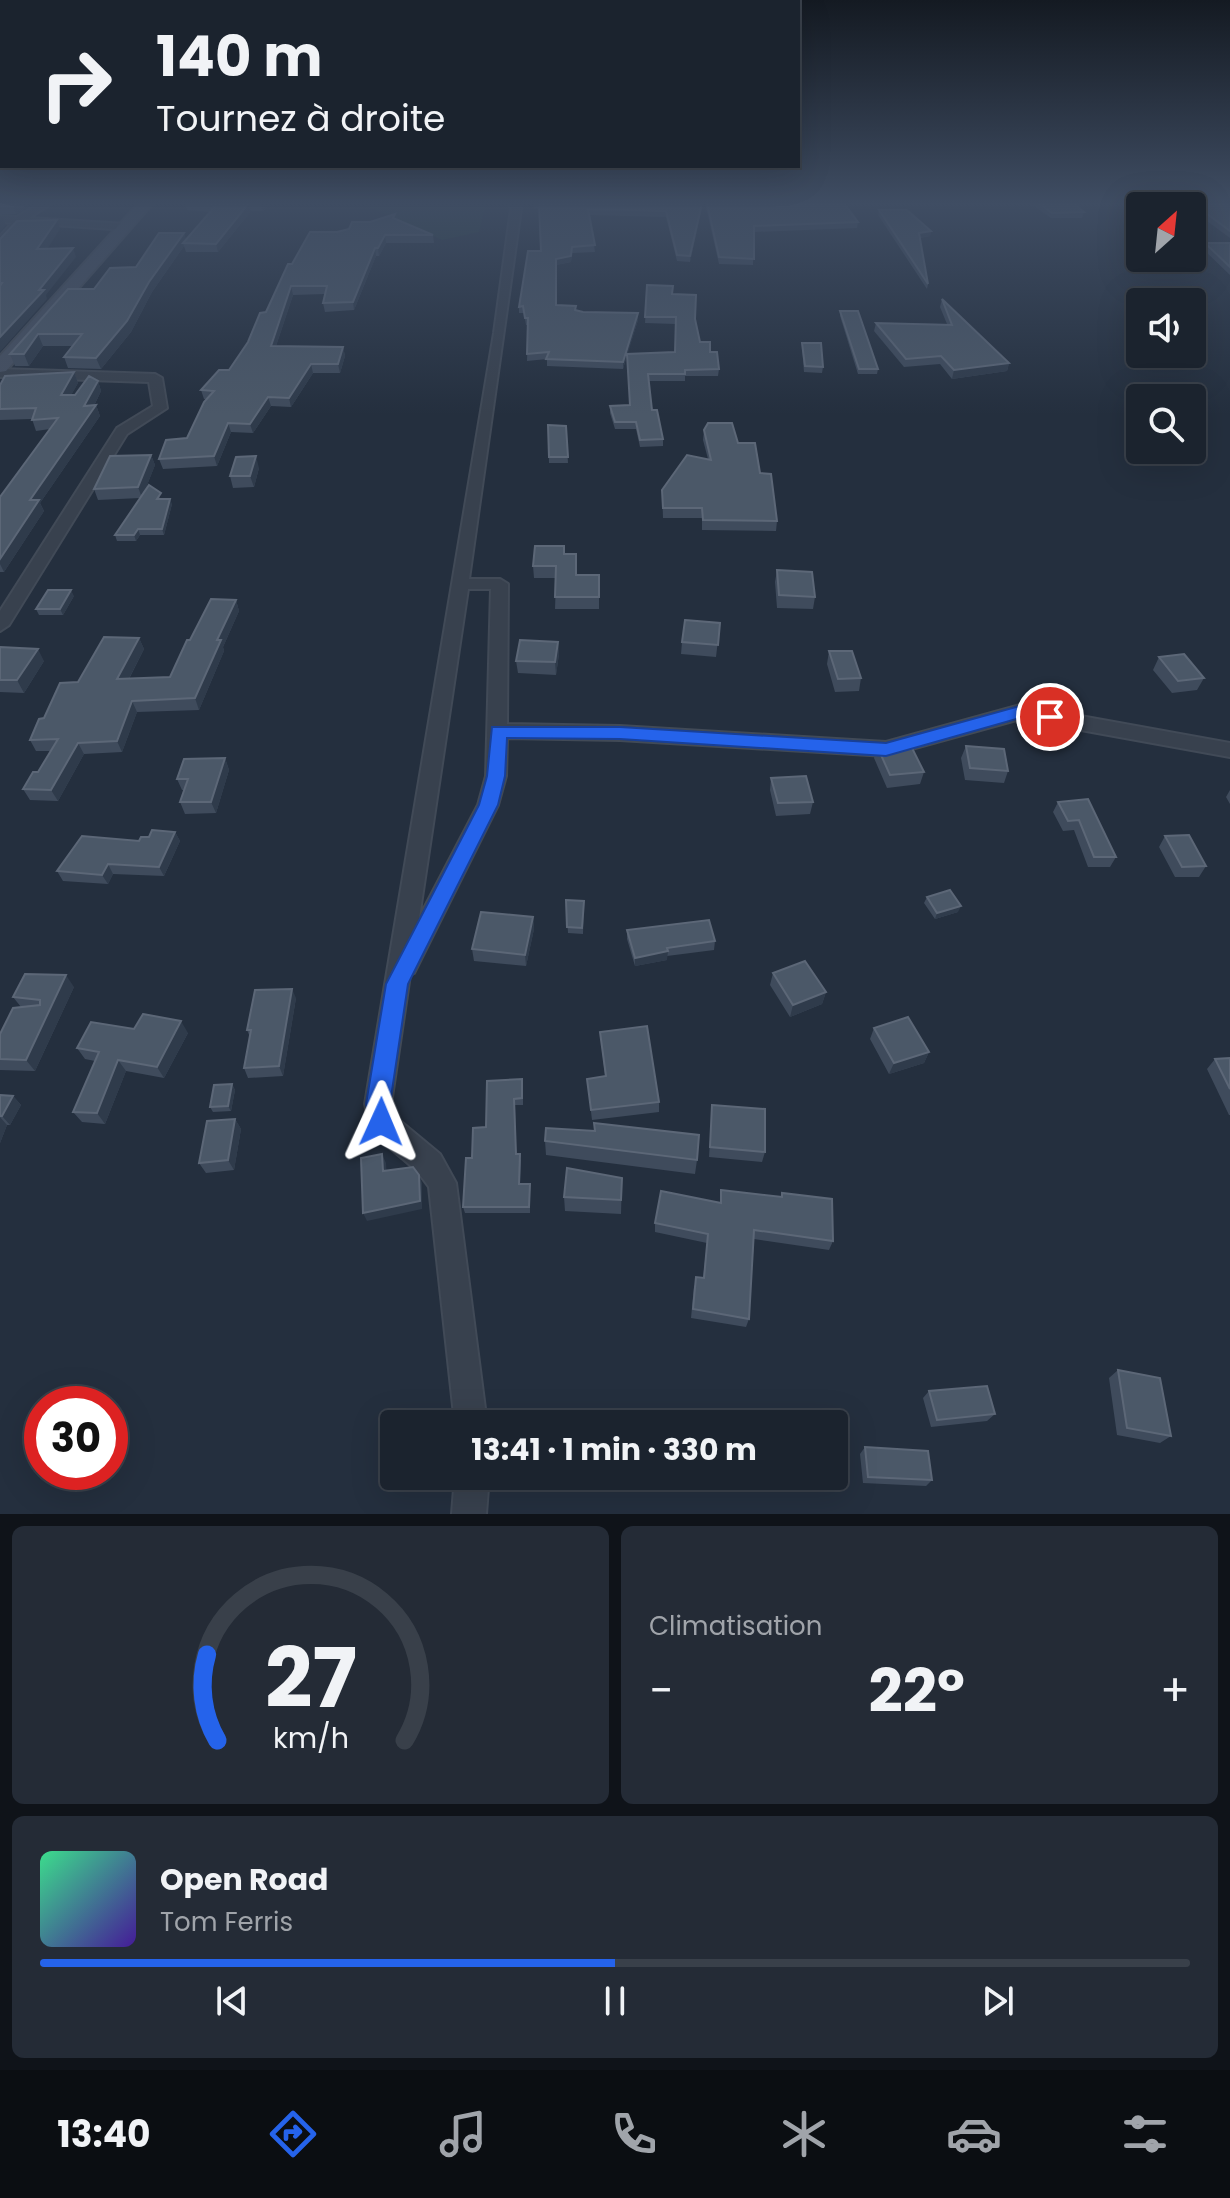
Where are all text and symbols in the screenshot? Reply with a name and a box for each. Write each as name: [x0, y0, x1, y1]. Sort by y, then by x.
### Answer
text: 140 m: [156, 17, 323, 96]
icon: right: [24, 32, 128, 136]
text: Tournez à droite: [156, 93, 445, 144]
north arrow: [1126, 192, 1206, 272]
map controls: [1126, 192, 1206, 464]
button: sound: [1126, 288, 1206, 368]
button: search: [1126, 384, 1206, 464]
pin: [1016, 683, 1084, 751]
icon: arrive: [1028, 695, 1072, 739]
position arrow: [339, 1080, 423, 1164]
speed limit sign: 30: [24, 1386, 128, 1490]
text: 13:41 · 1 min · 330 m: [471, 1428, 757, 1471]
text: Climatisation: [649, 1608, 822, 1644]
text: 27: [264, 1620, 357, 1736]
text: 22°: [868, 1649, 965, 1733]
text: −: [649, 1660, 673, 1721]
text: +: [1160, 1660, 1190, 1721]
text: km/h: [272, 1718, 349, 1758]
text: Open Road: [160, 1858, 328, 1901]
text: Tom Ferris: [160, 1904, 293, 1940]
icon: previous: [210, 1979, 254, 2023]
icon: pause: [593, 1979, 637, 2023]
icon: next: [976, 1979, 1020, 2023]
icon: directions: [265, 2106, 321, 2162]
icon: music: [435, 2106, 491, 2162]
icon: phone: [606, 2106, 662, 2162]
icon: climate: [776, 2106, 832, 2162]
icon: car: [946, 2106, 1002, 2162]
icon: filters: [1117, 2106, 1173, 2162]
text: 13:40: [57, 2109, 151, 2160]

